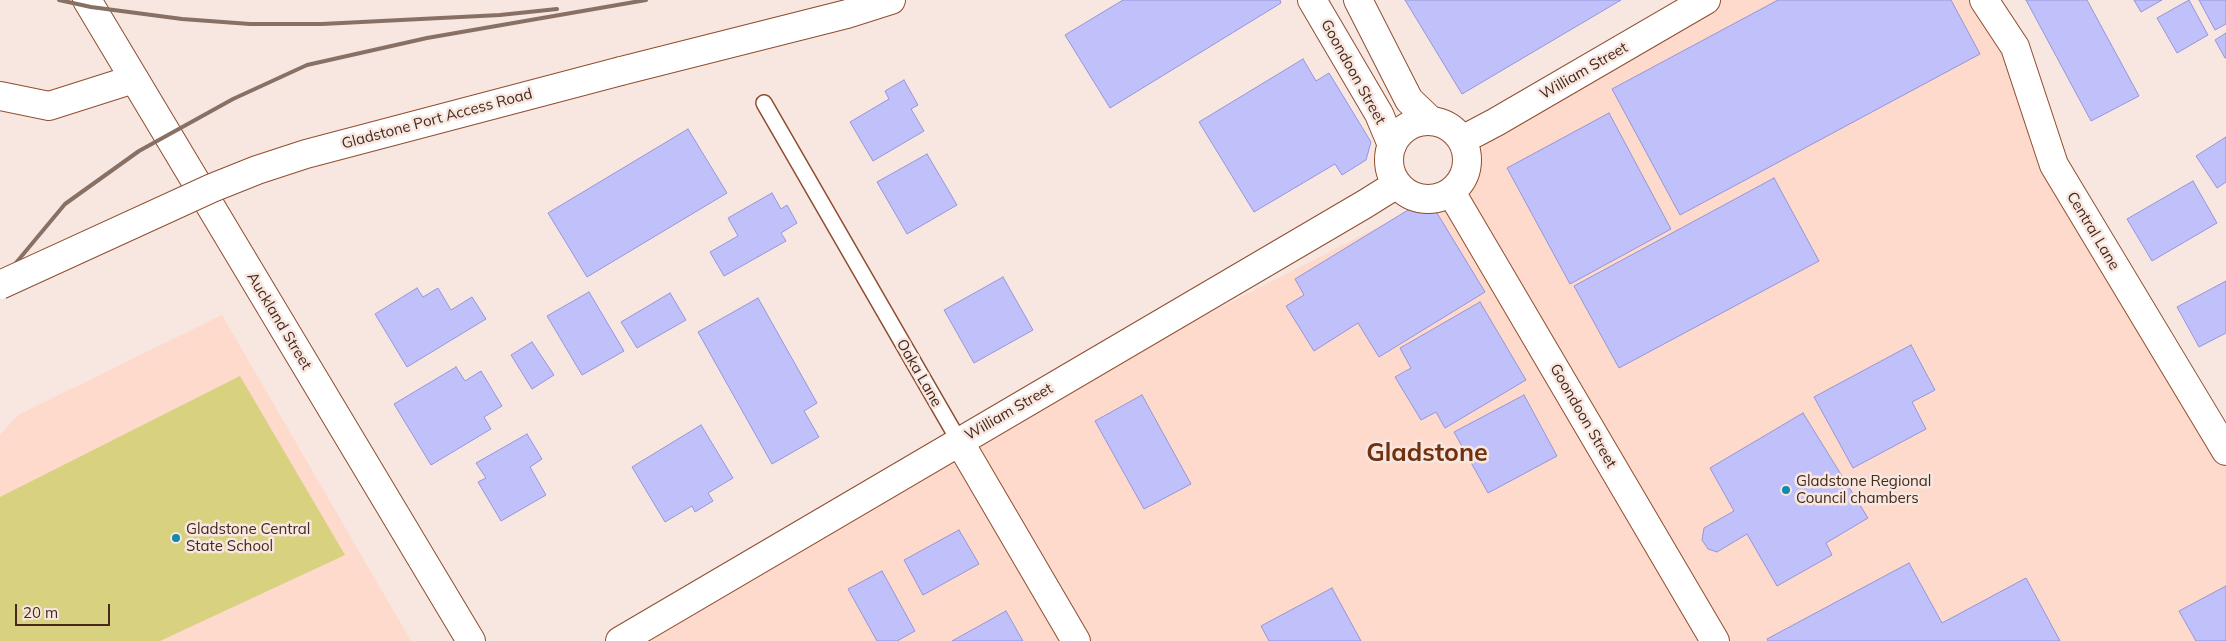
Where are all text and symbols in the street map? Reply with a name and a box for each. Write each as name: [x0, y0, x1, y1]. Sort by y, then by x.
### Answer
street label: Goondoon Street: [1317, 16, 1389, 128]
street label: William Street: [1537, 39, 1631, 103]
street label: Gladstone Port Access Road: [340, 85, 534, 153]
street label: Central Lane: [2063, 189, 2123, 273]
street label: Auckland Street: [243, 269, 315, 373]
street label: Oaka Lane: [892, 336, 946, 410]
street label: Goondoon Street: [1546, 361, 1620, 471]
street label: William Street: [962, 380, 1056, 444]
district label: Gladstone: [1366, 438, 1488, 468]
place label: Gladstone Regional Council chambers: [1796, 472, 1931, 507]
marker: Gladstone Regional Council chambers: [1780, 484, 1792, 496]
place label: Gladstone Central State School: [186, 520, 310, 555]
marker: Gladstone Central State School: [170, 532, 182, 544]
scale bar: [18, 594, 112, 626]
text: 20 m: [23, 603, 58, 622]

